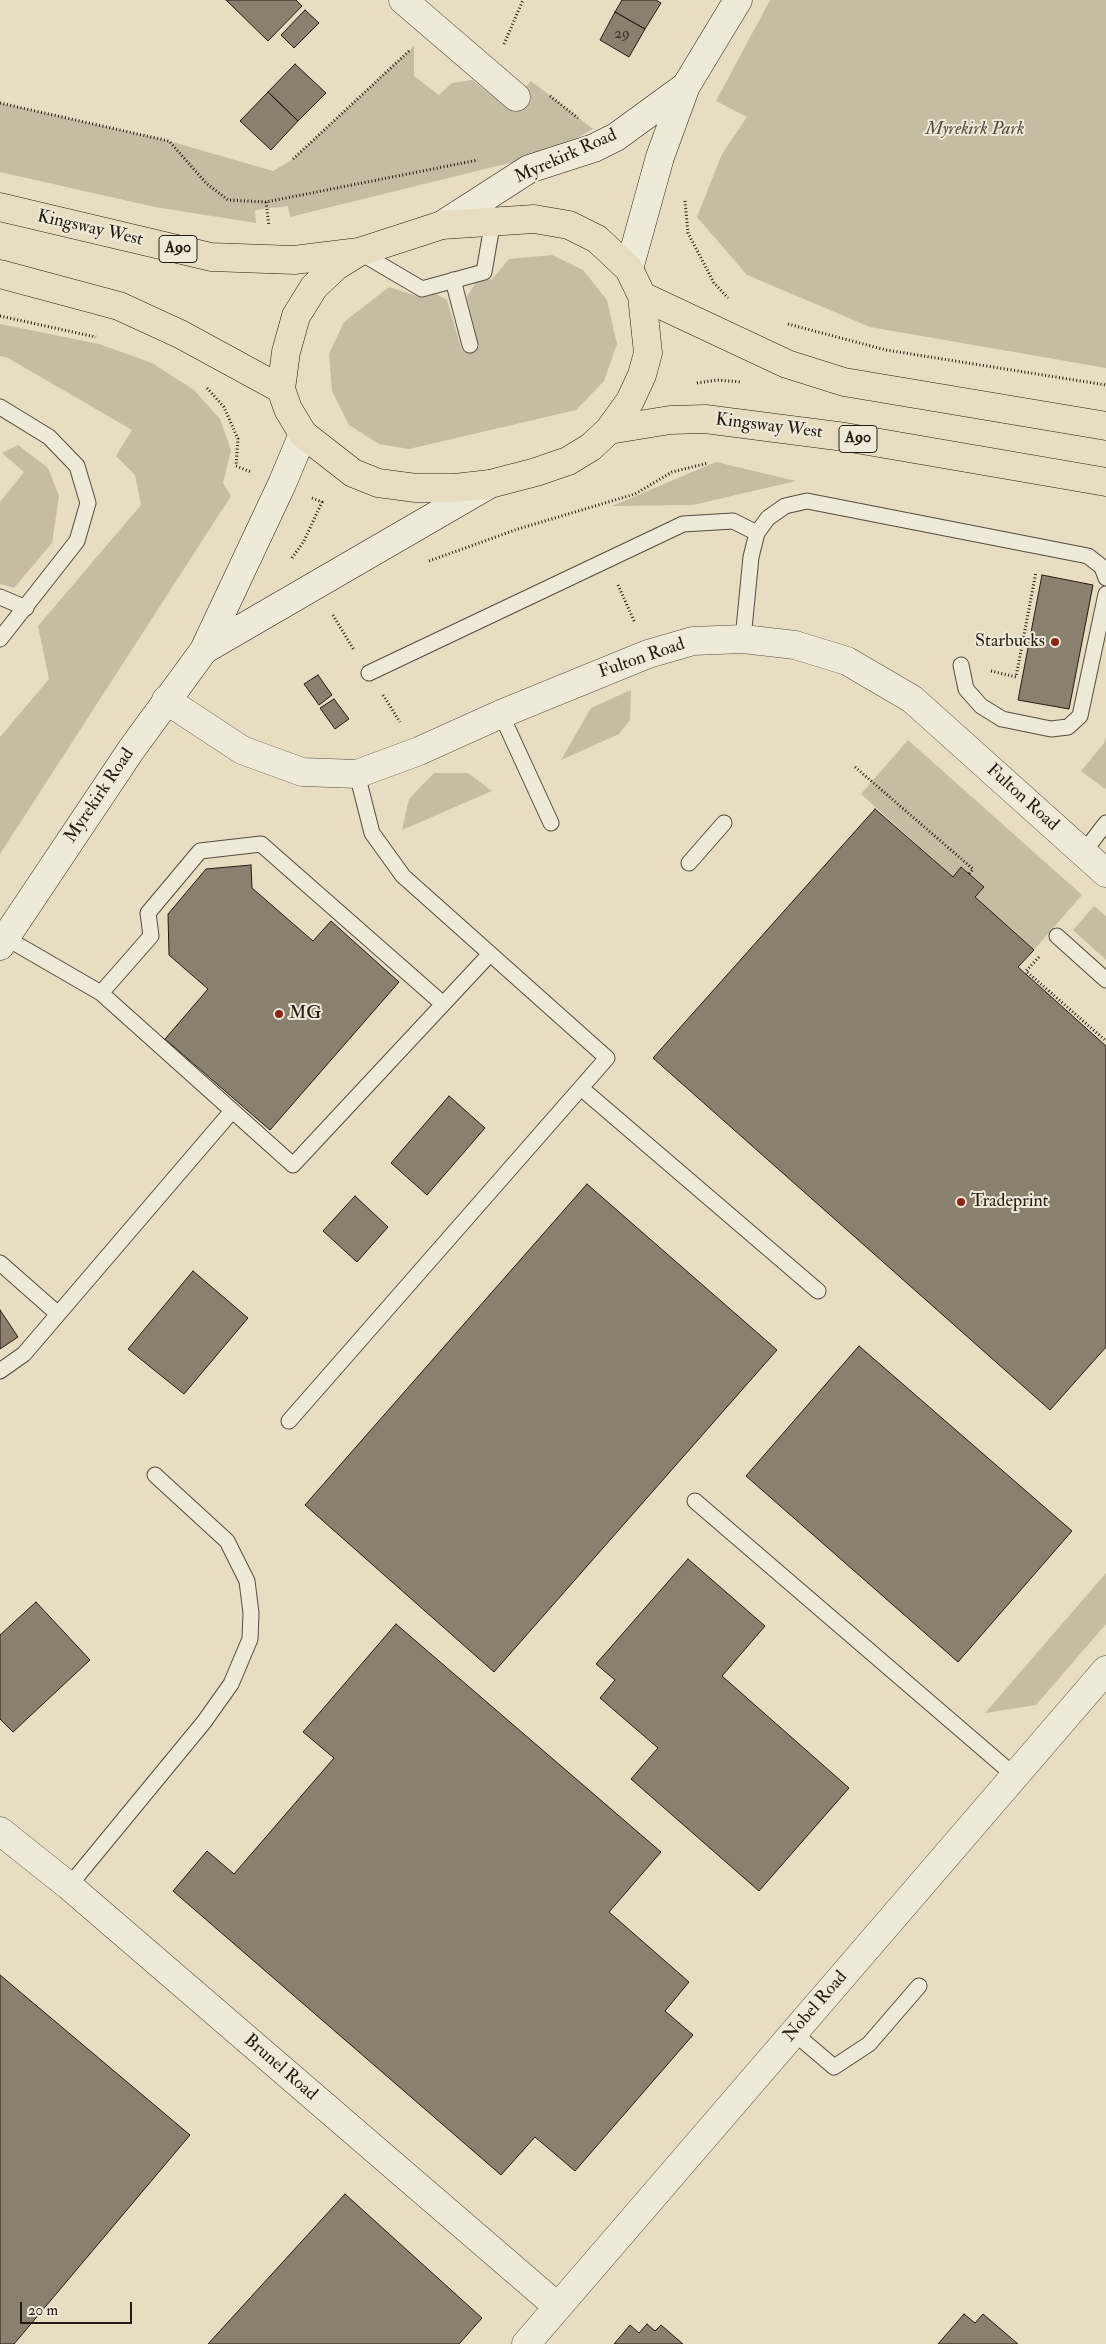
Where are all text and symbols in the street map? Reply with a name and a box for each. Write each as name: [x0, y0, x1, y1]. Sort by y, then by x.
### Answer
house number: 29: [614, 26, 630, 44]
park label: Myrekirk Park: [925, 119, 1025, 141]
street label: Myrekirk Road: [512, 125, 620, 189]
street label: Kingsway West: [35, 206, 145, 252]
road number: A90: [159, 235, 197, 262]
street label: Kingsway West: [714, 410, 824, 444]
road number: A90: [839, 426, 877, 452]
place label: Starbucks: [975, 631, 1045, 653]
street label: Fulton Road: [596, 634, 688, 684]
marker: Starbucks: [1049, 636, 1061, 648]
street label: Myrekirk Road: [61, 745, 139, 847]
street label: Fulton Road: [981, 760, 1063, 836]
place label: MG: [289, 1003, 321, 1025]
marker: MG: [273, 1008, 285, 1020]
place label: Tradeprint: [971, 1191, 1048, 1213]
marker: Tradeprint: [955, 1196, 967, 1208]
street label: Nobel Road: [779, 1967, 853, 2047]
street label: Brunel Road: [239, 2030, 321, 2106]
scale bar: [22, 2292, 135, 2324]
text: 20 m: [28, 2301, 58, 2320]

